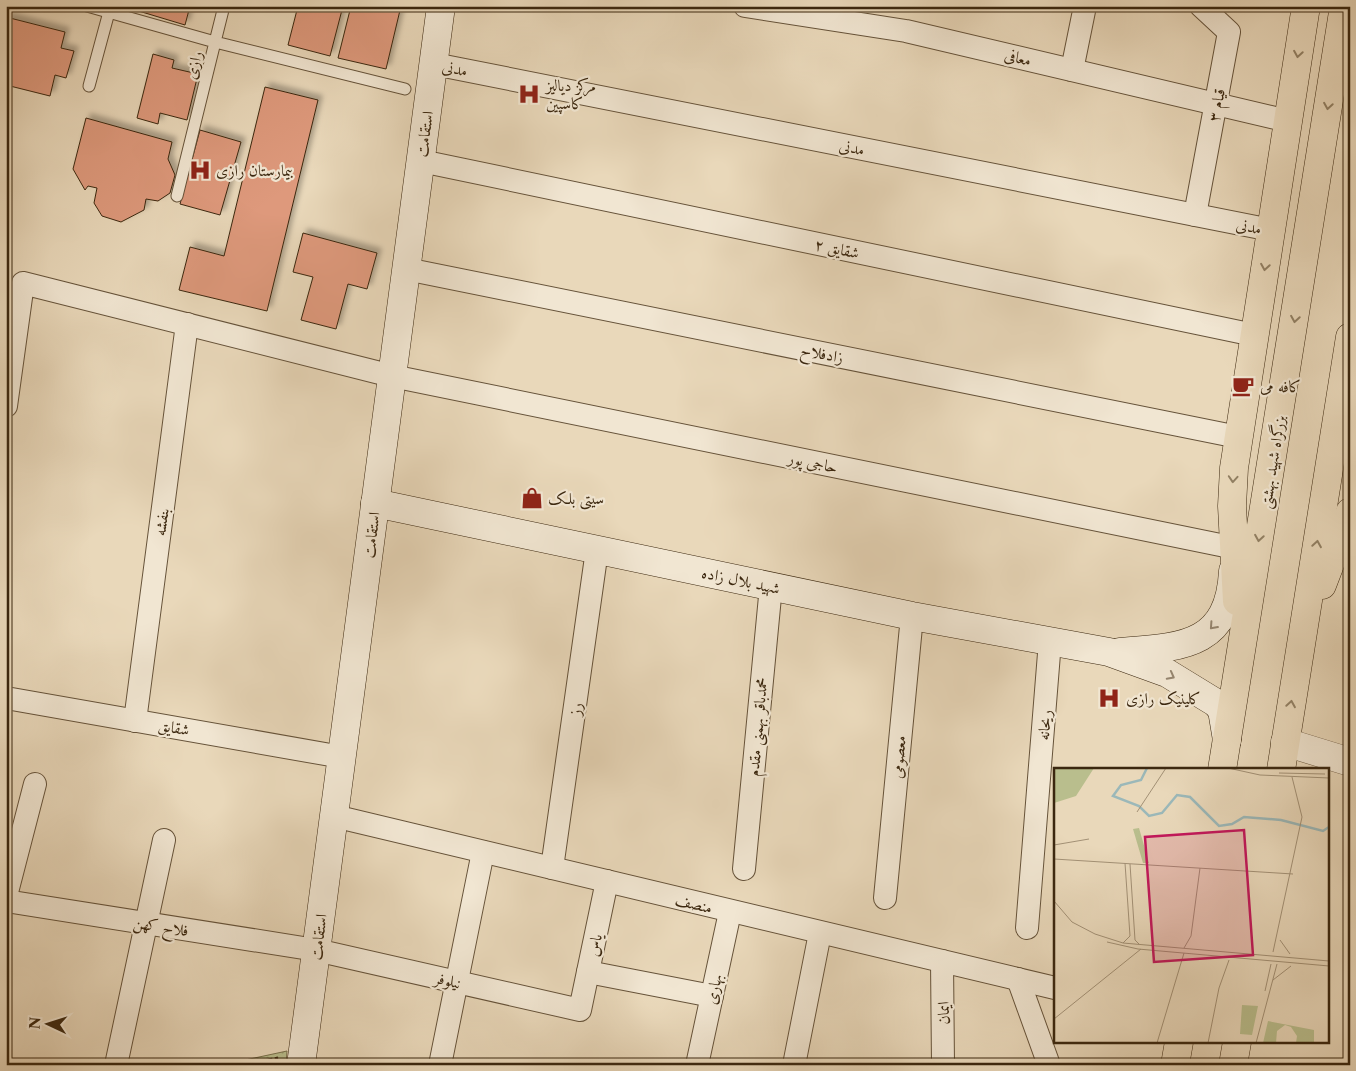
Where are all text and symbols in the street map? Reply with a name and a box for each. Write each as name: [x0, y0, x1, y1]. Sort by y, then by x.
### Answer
street label: معافی: [1003, 44, 1033, 70]
street label: رازی: [180, 49, 206, 81]
one-way arrow: [1294, 50, 1304, 59]
street label: مدنی: [441, 56, 469, 80]
place label: مرکز دیالیز کاسپین: [544, 75, 596, 115]
hospital icon: مرکز دیالیز کاسپین: [516, 81, 542, 107]
street label: قیام ۳: [1203, 87, 1234, 124]
one-way arrow: [1324, 102, 1334, 111]
street label: استقامت: [411, 110, 437, 158]
street label: مدنی: [838, 135, 866, 159]
hospital icon: بیمارستان رازی: [187, 157, 213, 183]
place label: بیمارستان رازی: [216, 160, 293, 180]
street label: مدنی: [1235, 214, 1263, 238]
street label: شقایق ۲: [813, 234, 861, 263]
one-way arrow: [1260, 263, 1271, 271]
one-way arrow: [1290, 314, 1300, 323]
street label: زادفلاح: [798, 339, 845, 372]
cafe icon: کافه می: [1230, 373, 1256, 399]
place label: کافه می: [1260, 376, 1301, 396]
street label: بزرگراه شهید بهشتی: [1255, 414, 1291, 510]
street label: حاجی پور: [784, 447, 840, 479]
one-way arrow: [1227, 476, 1238, 484]
shop icon: سیتی بلک: [519, 485, 545, 511]
place label: سیتی بلک: [548, 488, 604, 510]
street label: بنفشه: [149, 507, 174, 537]
street label: استقامت: [358, 511, 384, 559]
one-way arrow: [1255, 533, 1265, 542]
one-way arrow: [1311, 540, 1321, 548]
street label: شهید بلال زاده: [700, 562, 782, 599]
one-way arrow: [1209, 621, 1218, 630]
one-way arrow: [1165, 670, 1174, 680]
street label: محمدباقر بهمنی مقدم: [743, 677, 776, 778]
hospital icon: کلینیک رازی: [1096, 685, 1122, 711]
place label: کلینیک رازی: [1126, 688, 1201, 708]
one-way arrow: [1286, 700, 1296, 709]
street label: رز: [564, 701, 586, 719]
street label: ریحانه: [1033, 709, 1055, 741]
street label: شقایق: [157, 714, 191, 741]
street label: معصومی: [886, 735, 911, 779]
inset map: [1054, 768, 1328, 1044]
street label: منصف: [673, 889, 715, 917]
street label: فلاح کهن: [131, 912, 190, 945]
street label: استقامت: [305, 913, 331, 961]
street label: یاس: [582, 931, 607, 958]
street label: نیلوفر: [431, 967, 463, 994]
street label: بهاری: [700, 972, 727, 1006]
north arrow: [22, 998, 72, 1048]
street label: ایمان: [933, 1001, 953, 1025]
text: N: [26, 1016, 44, 1030]

